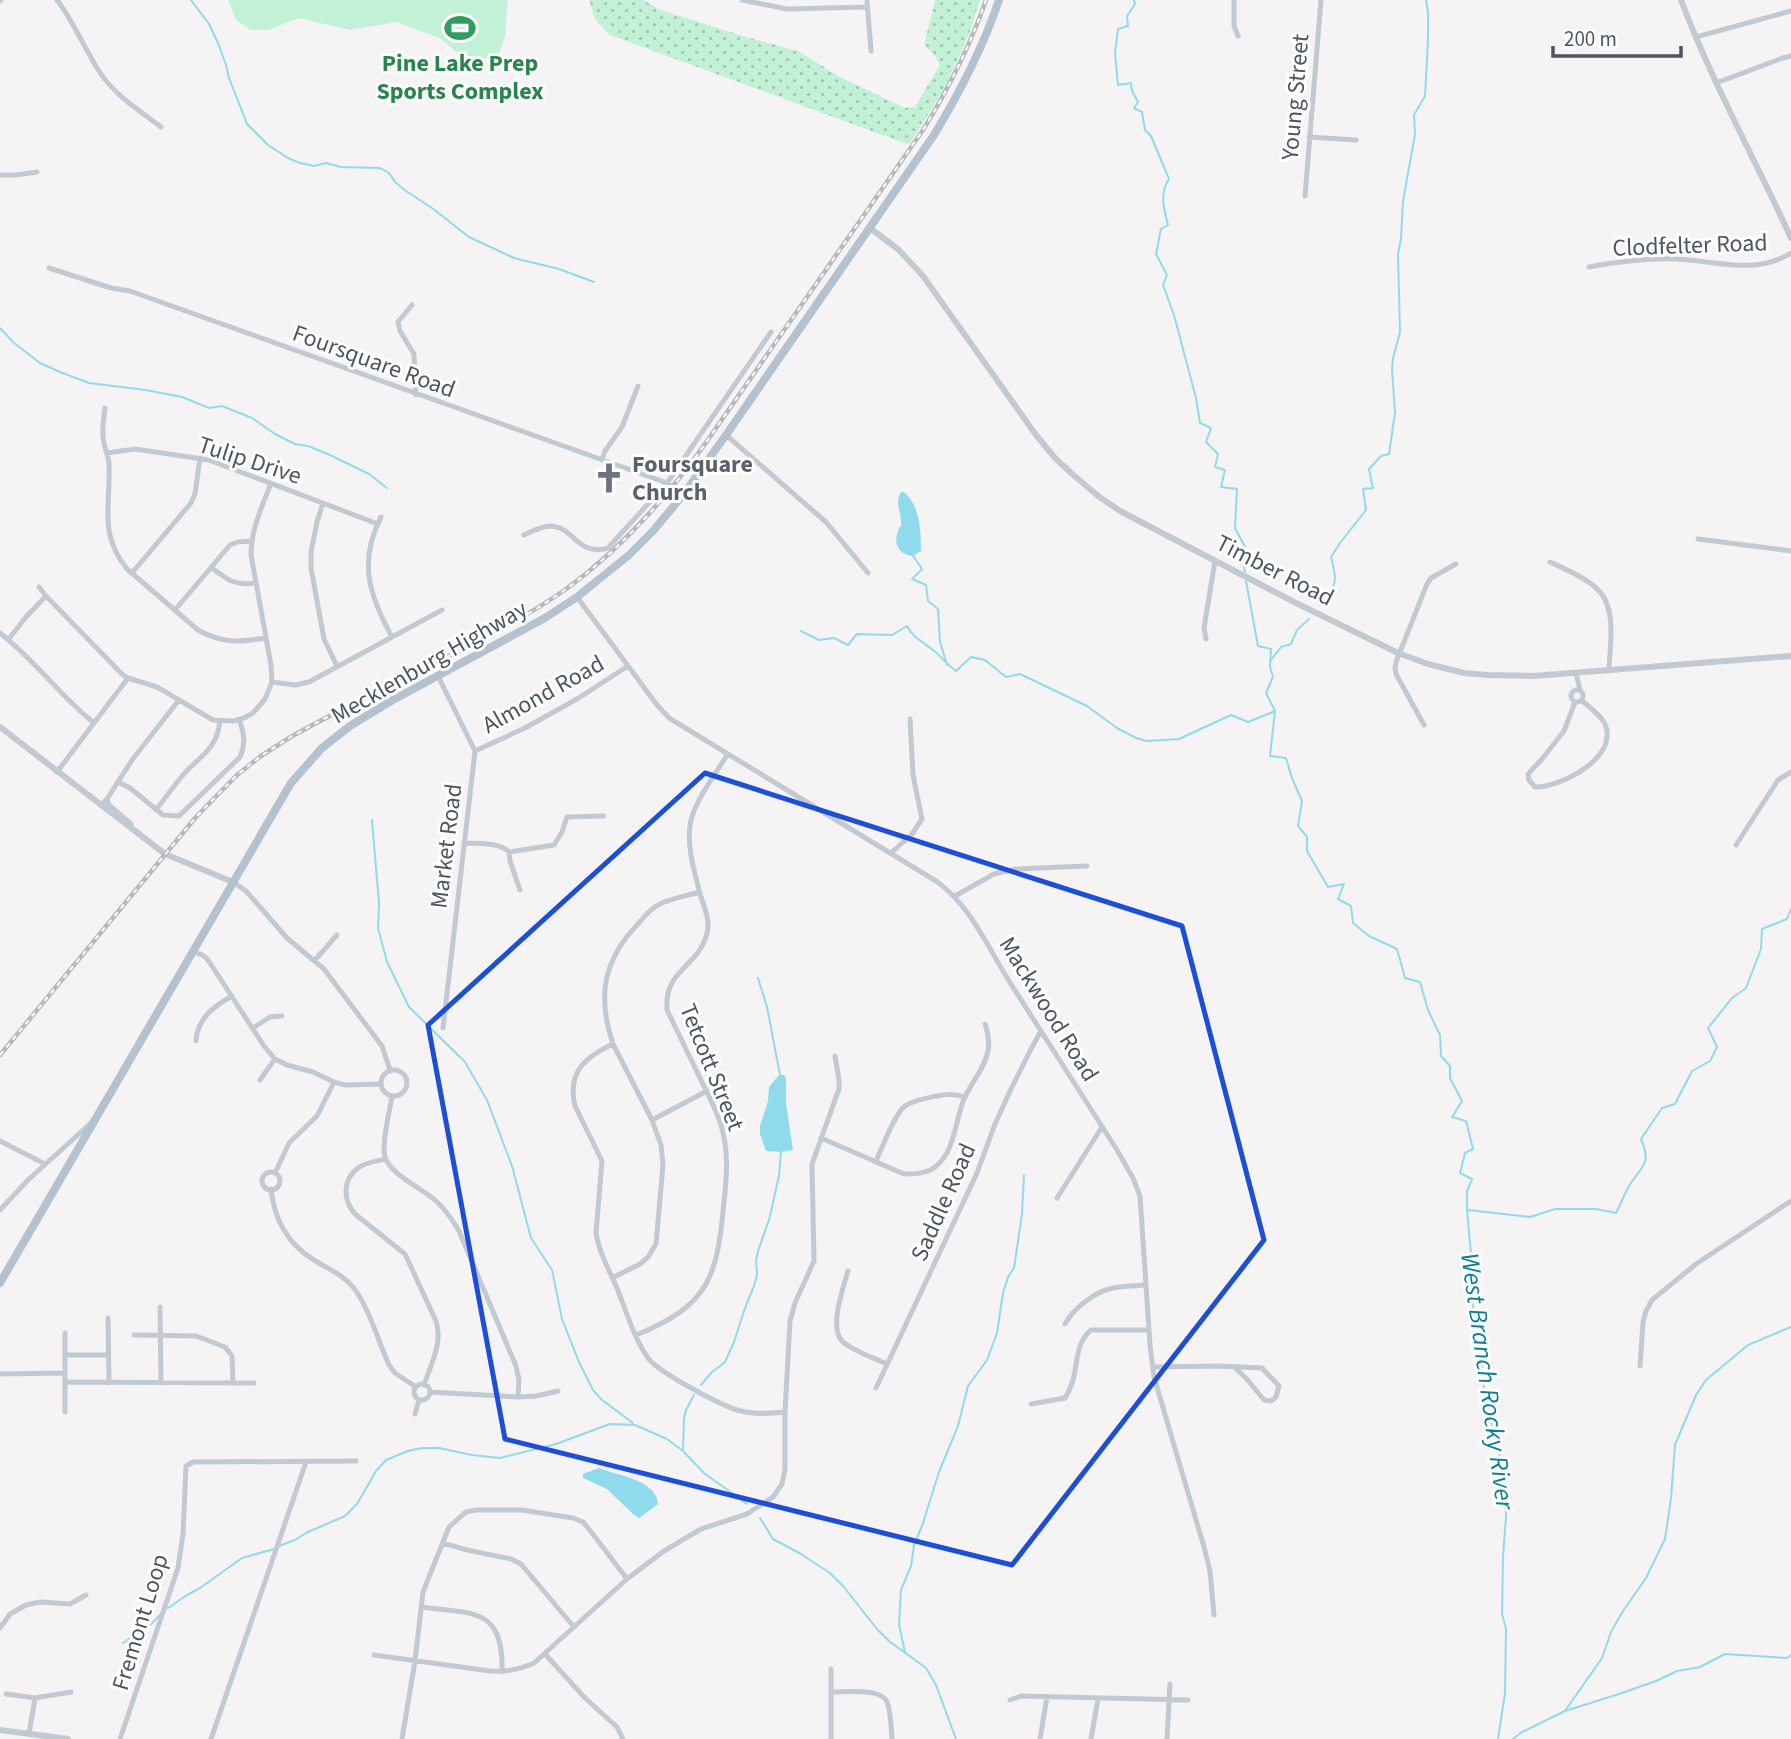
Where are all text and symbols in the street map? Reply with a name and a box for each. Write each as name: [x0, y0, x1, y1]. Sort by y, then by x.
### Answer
sports icon: Pine Lake Prep Sports Complex: [443, 11, 477, 45]
scale bar: [1553, 14, 1681, 58]
text: 200 m: [1564, 24, 1617, 54]
street label: Young Street: [1272, 32, 1318, 163]
place label: Pine Lake Prep Sports Complex: [376, 46, 544, 109]
street label: Clodfelter Road: [1612, 225, 1768, 266]
street label: Foursquare Road: [288, 316, 460, 407]
street label: Tulip Drive: [194, 427, 306, 494]
place label: Foursquare Church: [632, 447, 753, 510]
church icon: Foursquare Church: [592, 461, 626, 495]
street label: Timber Road: [1210, 526, 1340, 615]
street label: Mecklenburg Highway: [325, 592, 534, 733]
street label: Almond Road: [476, 646, 611, 742]
street label: Market Road: [421, 782, 472, 910]
street label: Mackwood Road: [990, 930, 1107, 1089]
street label: Tetcott Street: [670, 998, 753, 1136]
street label: Saddle Road: [902, 1138, 985, 1267]
water label: West Branch Rocky River: [1451, 1250, 1524, 1513]
street label: Fremont Loop: [103, 1550, 178, 1695]

